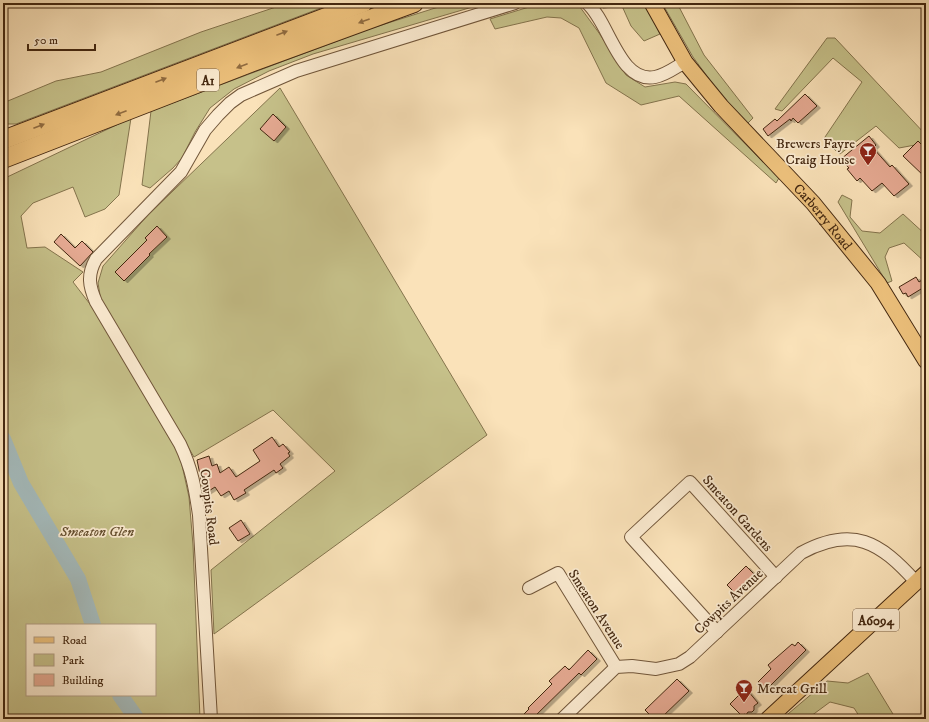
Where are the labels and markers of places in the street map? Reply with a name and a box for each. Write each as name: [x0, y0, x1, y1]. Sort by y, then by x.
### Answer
place label: Brewers Fayre Craig House: [776, 135, 855, 169]
bar icon: Brewers Fayre Craig House: [858, 141, 878, 166]
bar icon: Mercat Grill: [734, 678, 754, 703]
place label: Mercat Grill: [757, 680, 828, 698]

